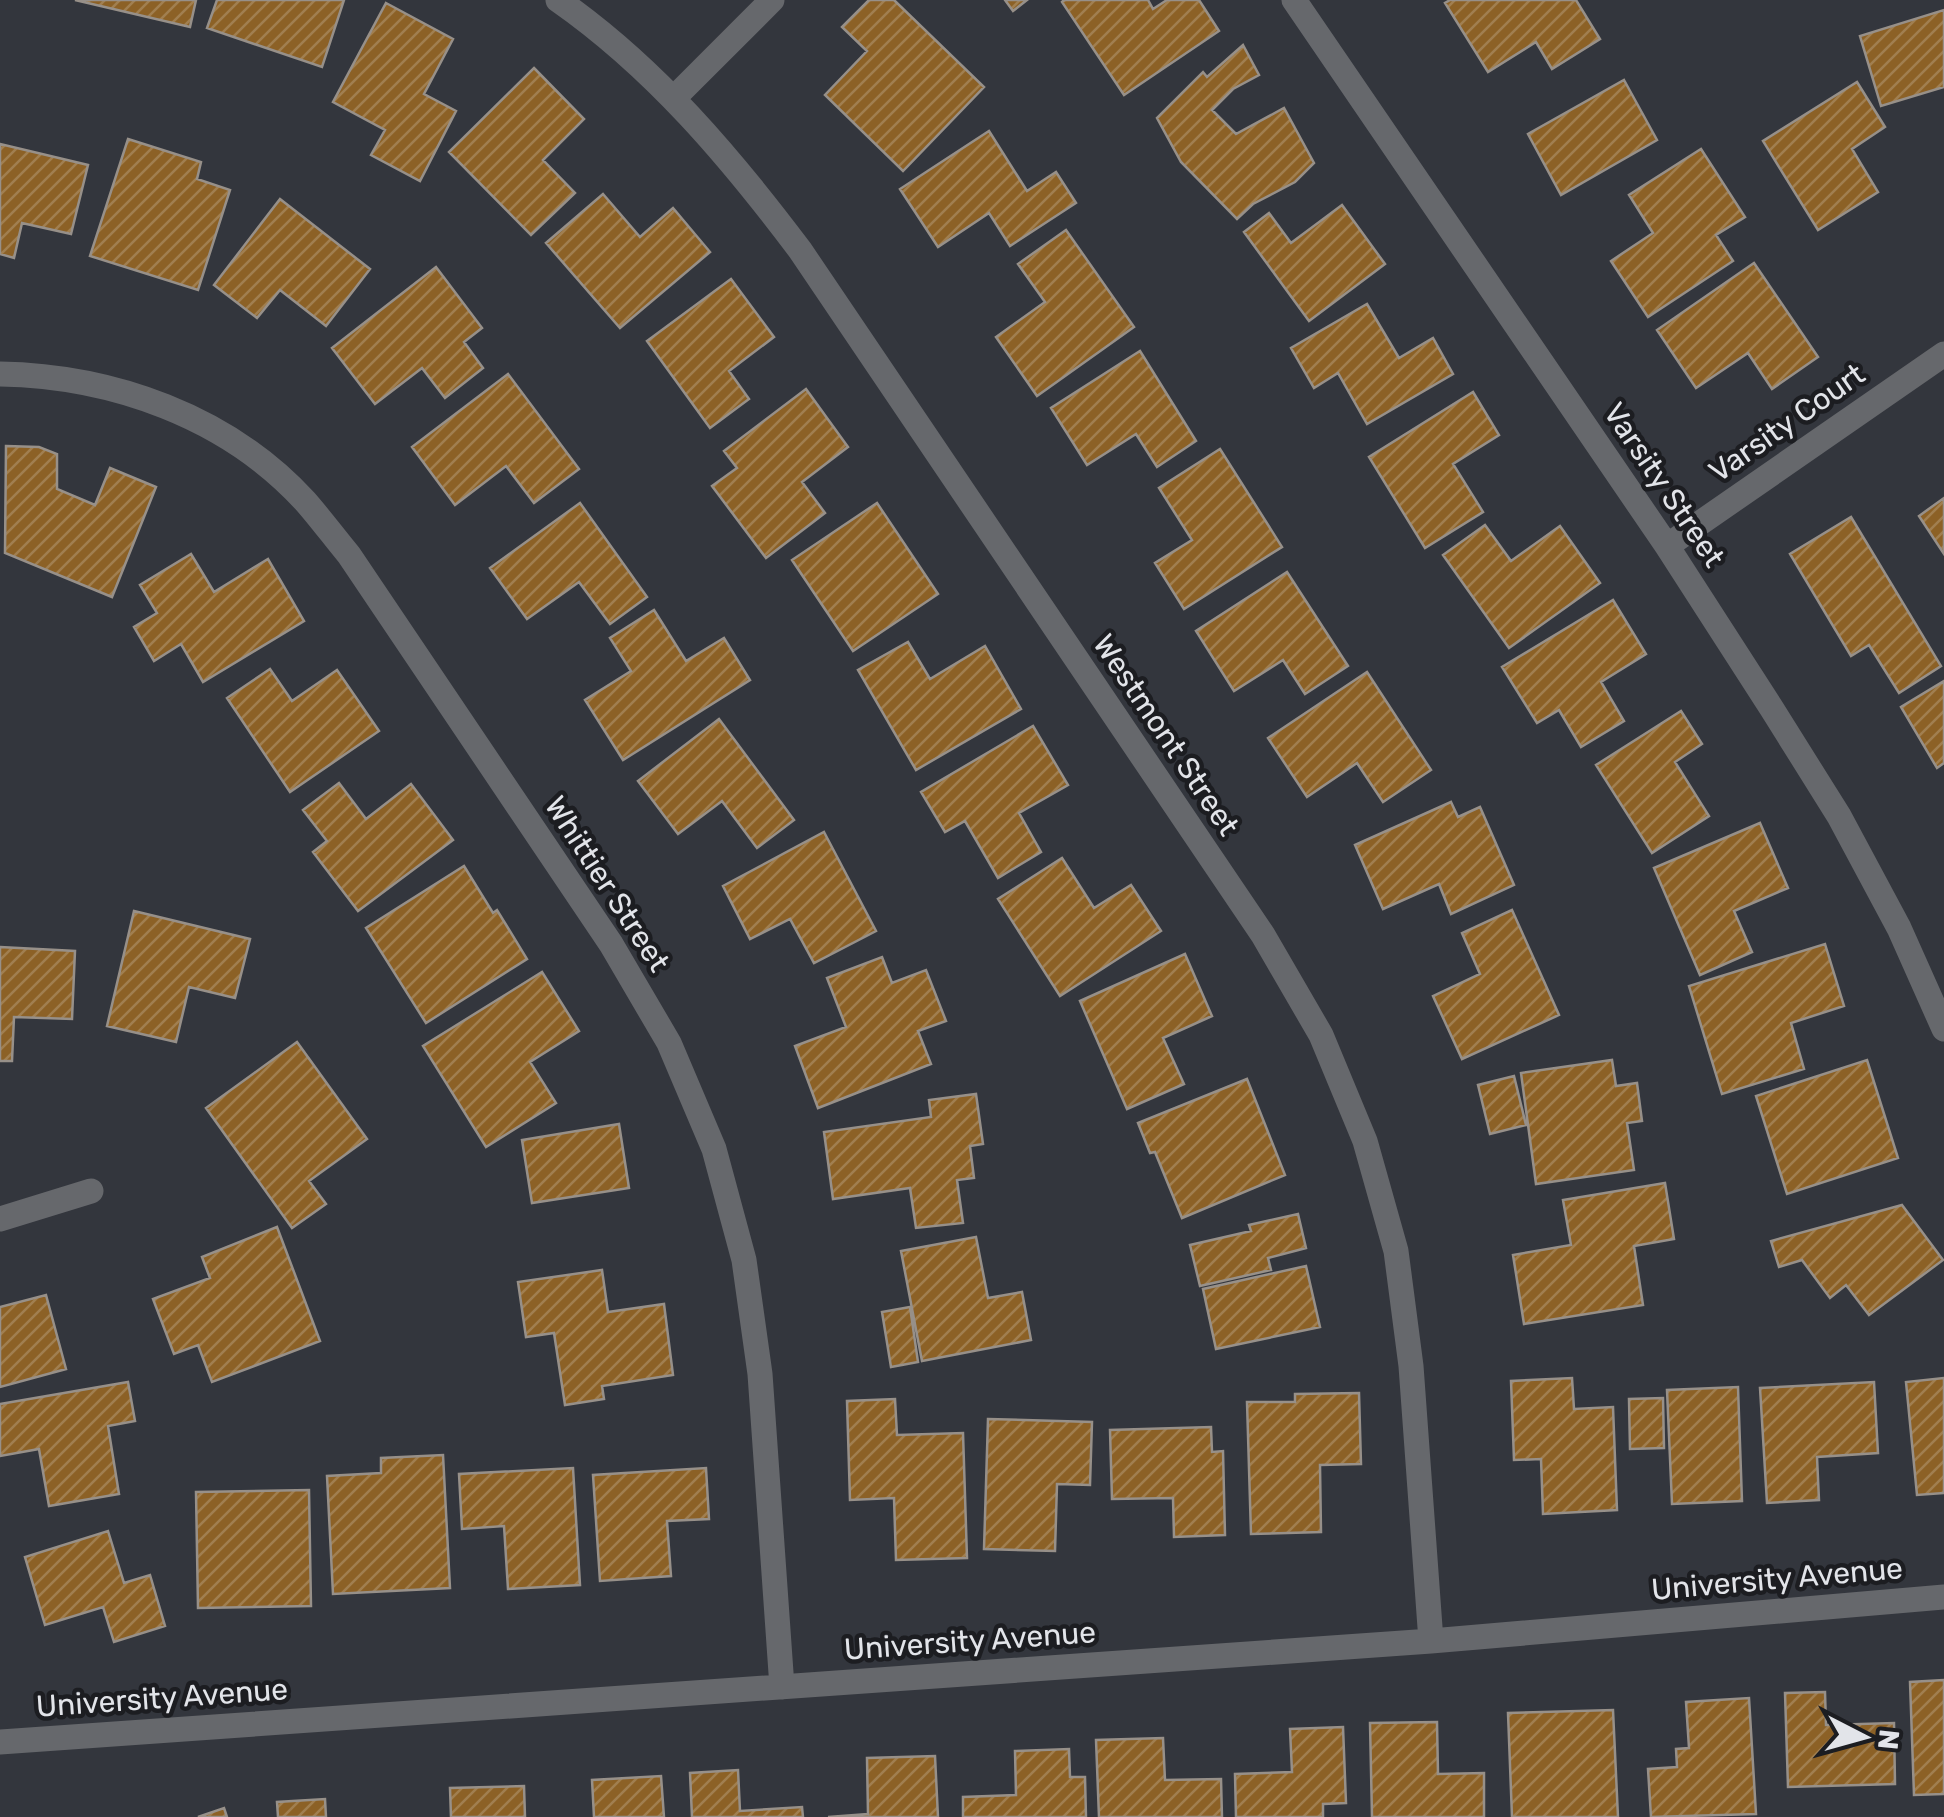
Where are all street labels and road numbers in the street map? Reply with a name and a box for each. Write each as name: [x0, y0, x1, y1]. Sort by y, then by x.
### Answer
street label: Varsity Court: [1702, 356, 1872, 490]
street label: Varsity Street: [1596, 396, 1732, 574]
street label: Westmont Street: [1085, 628, 1247, 843]
street label: Whittier Street: [537, 790, 677, 979]
street label: University Avenue: [1650, 1550, 1904, 1608]
street label: University Avenue: [843, 1614, 1097, 1668]
street label: University Avenue: [35, 1671, 289, 1725]

